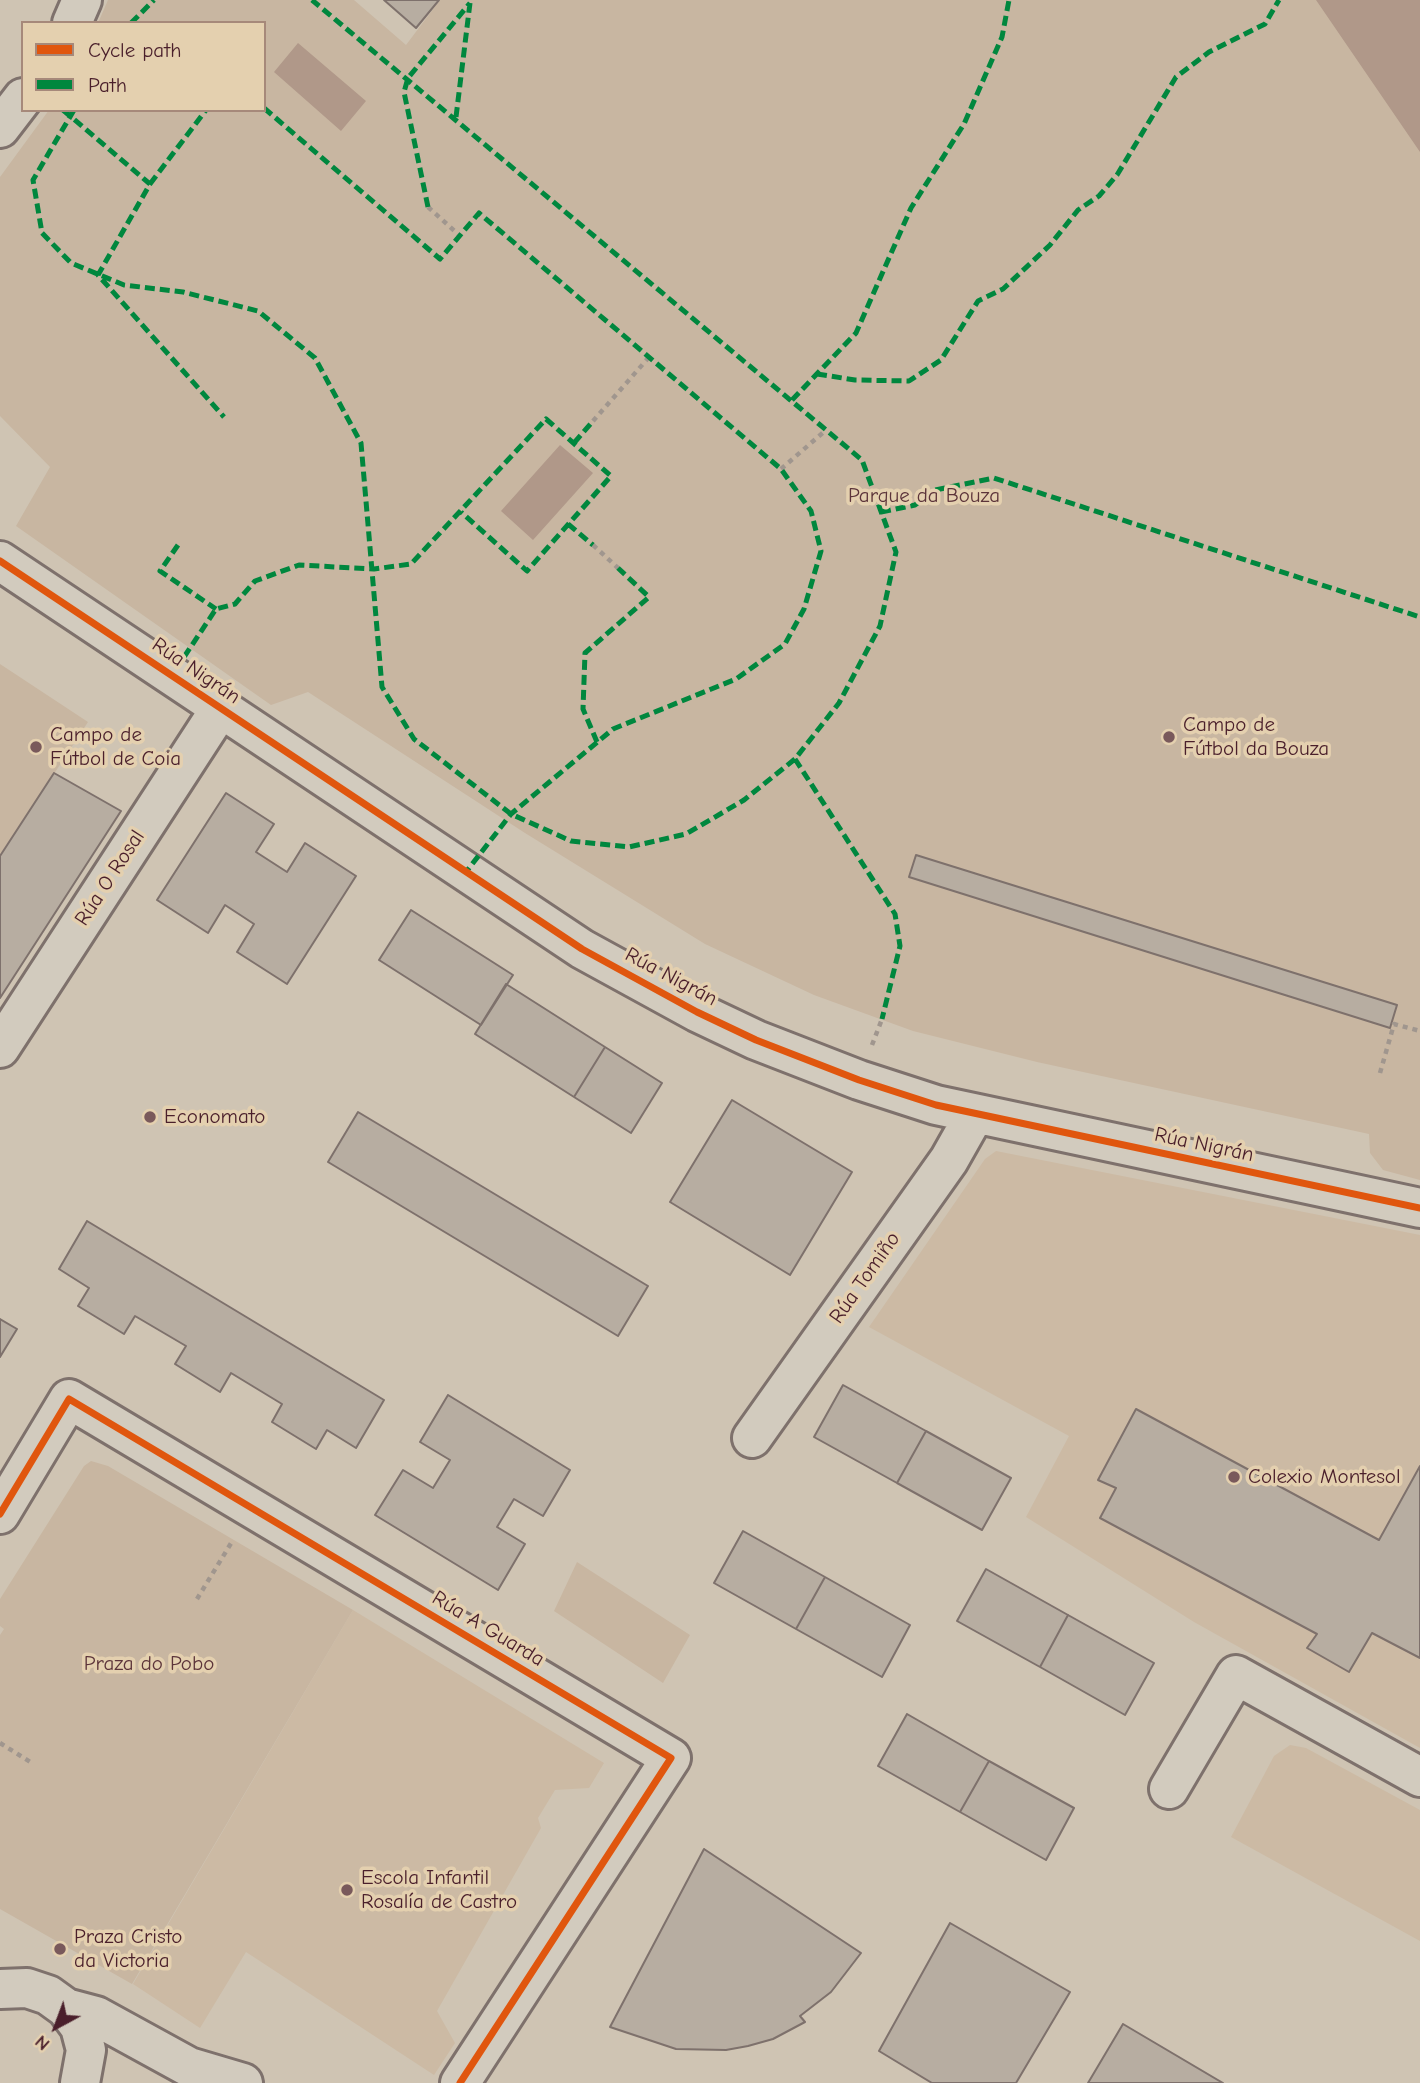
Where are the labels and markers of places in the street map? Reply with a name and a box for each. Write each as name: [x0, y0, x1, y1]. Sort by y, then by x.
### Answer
place label: Campo de Fútbol da Bouza: [1183, 712, 1329, 762]
place label: Campo de Fútbol de Coia: [50, 722, 181, 772]
marker: Campo de Fútbol da Bouza: [1161, 729, 1177, 745]
marker: Campo de Fútbol de Coia: [28, 739, 44, 755]
place label: Economato: [164, 1104, 265, 1130]
marker: Economato: [142, 1109, 158, 1125]
place label: Colexio Montesol: [1248, 1464, 1401, 1490]
marker: Colexio Montesol: [1226, 1469, 1242, 1485]
place label: Escola Infantil Rosalía de Castro: [361, 1865, 517, 1915]
marker: Escola Infantil Rosalía de Castro: [339, 1882, 355, 1898]
place label: Praza Cristo da Victoria: [74, 1924, 182, 1974]
marker: Praza Cristo da Victoria: [52, 1941, 68, 1957]

